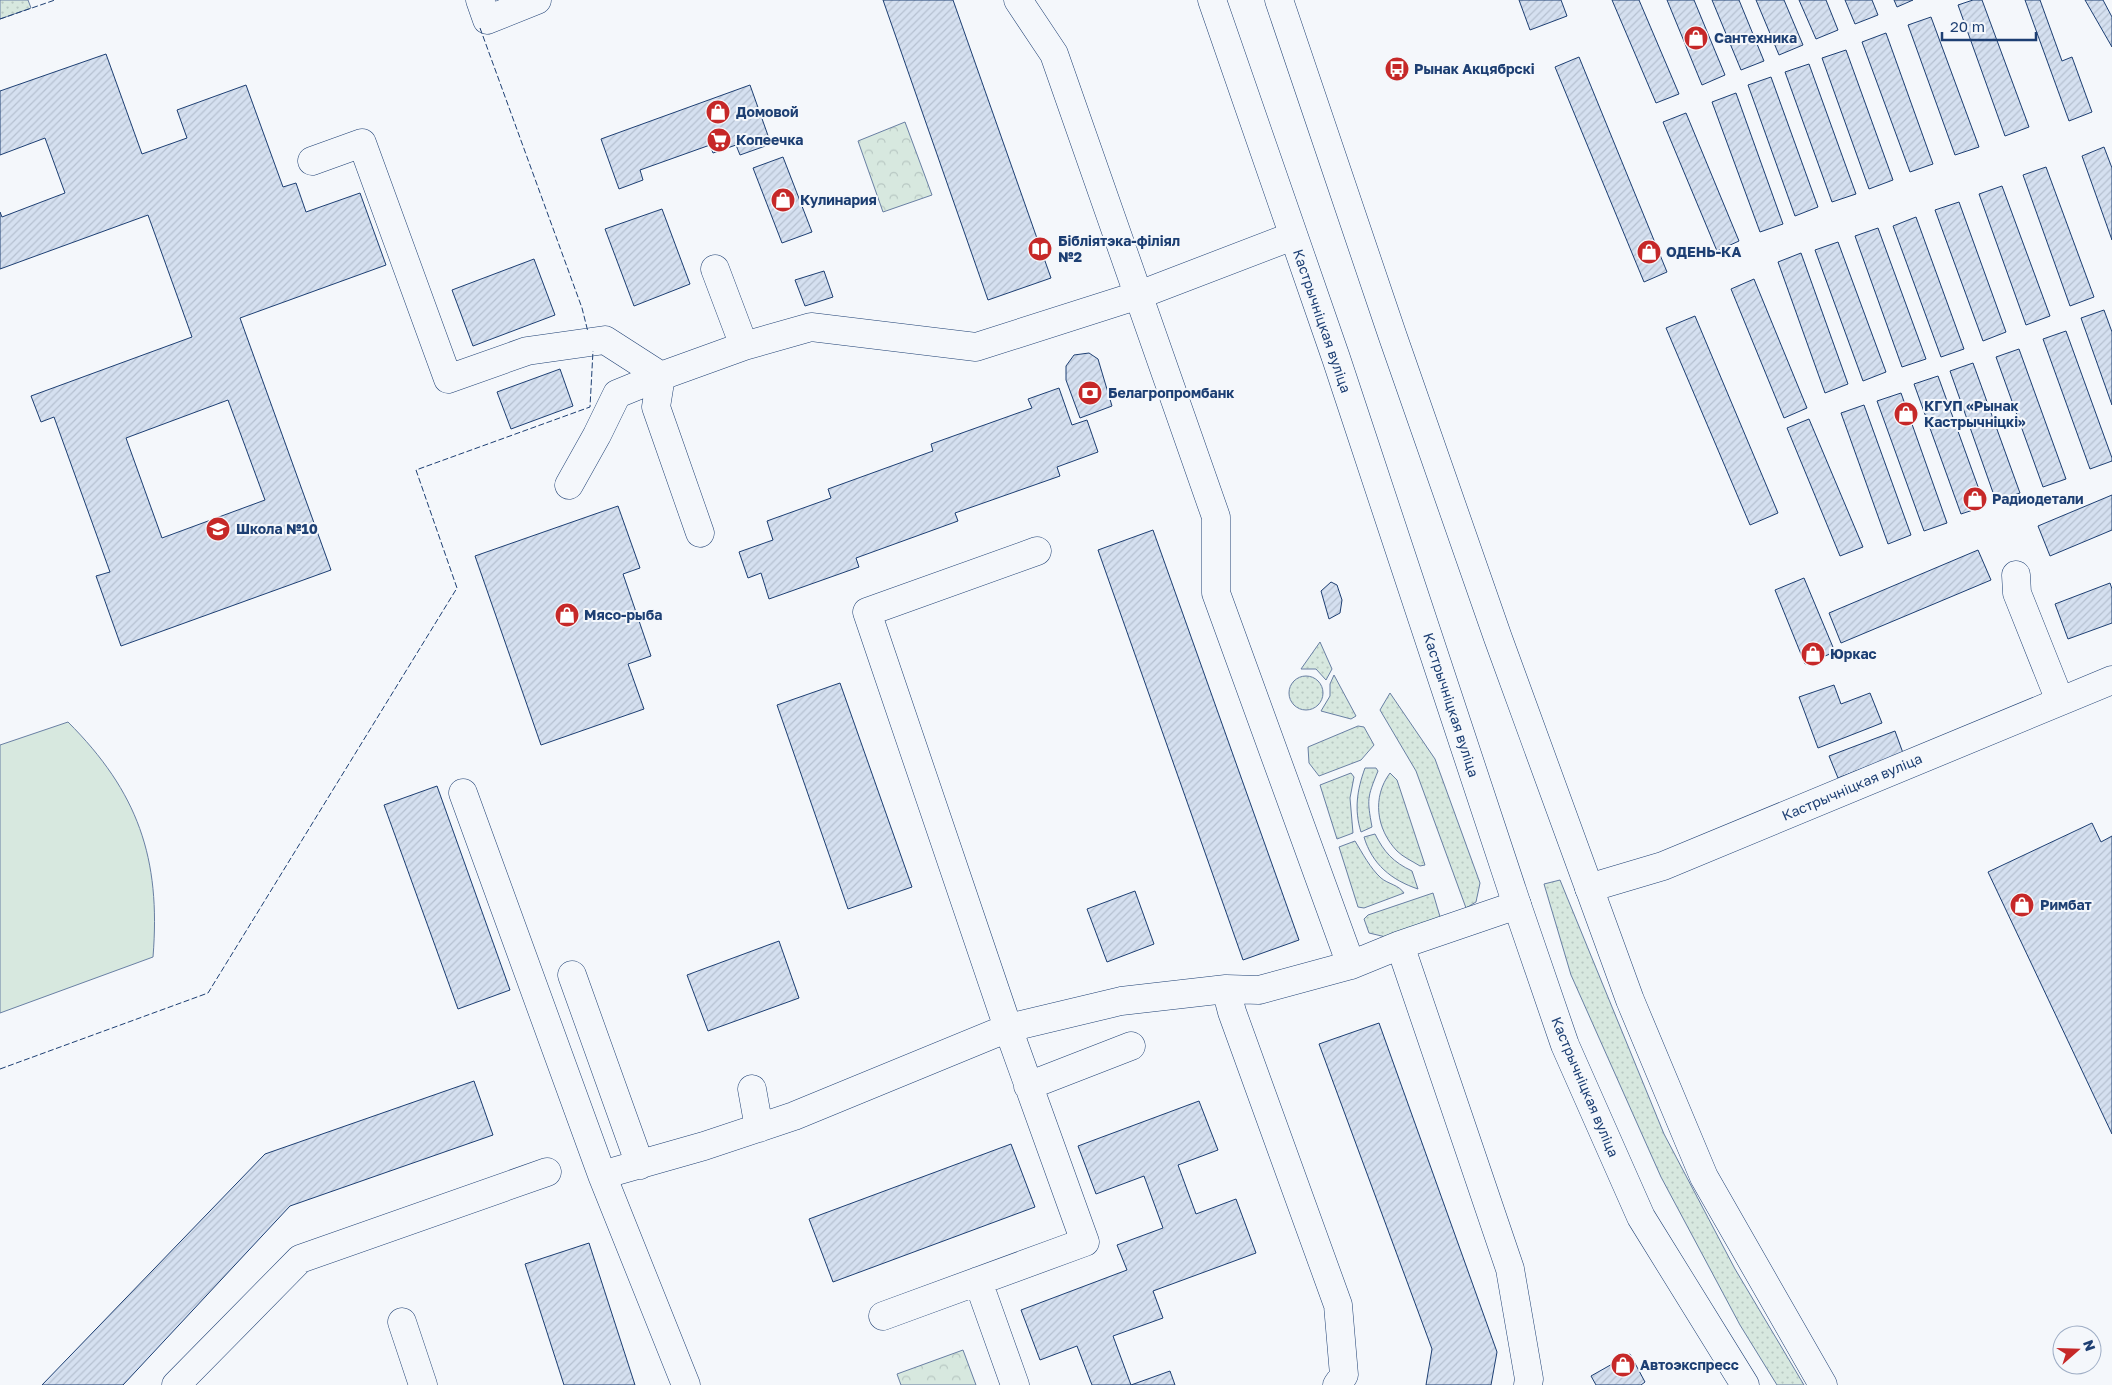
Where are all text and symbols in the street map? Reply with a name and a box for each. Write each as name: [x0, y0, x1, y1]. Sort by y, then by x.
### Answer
scale bar: [1942, 10, 2036, 42]
text: 20 m: [1950, 17, 1985, 35]
shop icon: Сантехника: [1683, 25, 1709, 51]
place label: Сантехника: [1714, 29, 1797, 46]
bus stop icon: Рынак Акцябрскі: [1384, 56, 1410, 82]
place label: Рынак Акцябрскі: [1414, 60, 1535, 77]
shop icon: Домовой: [705, 99, 731, 125]
place label: Домовой: [736, 103, 798, 120]
supermarket icon: Копеечка: [706, 127, 732, 153]
place label: Копеечка: [736, 131, 804, 148]
shop icon: Кулинария: [770, 187, 796, 213]
place label: Кулинария: [800, 191, 877, 208]
place label: Бібліятэка-філіял №2: [1058, 232, 1180, 265]
library icon: Бібліятэка-філіял №2: [1027, 236, 1053, 262]
shop icon: ОДЕНЬ-КА: [1636, 239, 1662, 265]
place label: ОДЕНЬ-КА: [1666, 243, 1741, 260]
street label: Кастрычніцкая вуліца: [1290, 247, 1355, 395]
bank icon: Белагропромбанк: [1077, 380, 1103, 406]
place label: Белагропромбанк: [1108, 384, 1234, 401]
place label: КГУП «Рынак Кастрычніцкі»: [1924, 397, 2026, 430]
shop icon: КГУП «Рынак Кастрычніцкі»: [1893, 401, 1919, 427]
shop icon: Радиодетали: [1962, 486, 1988, 512]
place label: Радиодетали: [1992, 490, 2084, 507]
school or university icon: Школа №10: [205, 516, 231, 542]
place label: Школа №10: [236, 520, 318, 537]
shop icon: Мясо-рыба: [554, 602, 580, 628]
place label: Мясо-рыба: [584, 606, 662, 623]
street label: Кастрычніцкая вуліца: [1420, 631, 1483, 779]
shop icon: Юркас: [1800, 641, 1826, 667]
place label: Юркас: [1830, 645, 1877, 662]
street label: Кастрычніцкая вуліца: [1779, 749, 1925, 824]
shop icon: Римбат: [2009, 892, 2035, 918]
place label: Римбат: [2040, 896, 2092, 913]
street label: Кастрычніцкая вуліца: [1548, 1014, 1623, 1160]
north arrow: [2052, 1325, 2102, 1375]
text: N: [2080, 1337, 2099, 1353]
shop icon: Автоэкспресс: [1610, 1352, 1636, 1378]
place label: Автоэкспресс: [1640, 1356, 1739, 1373]

